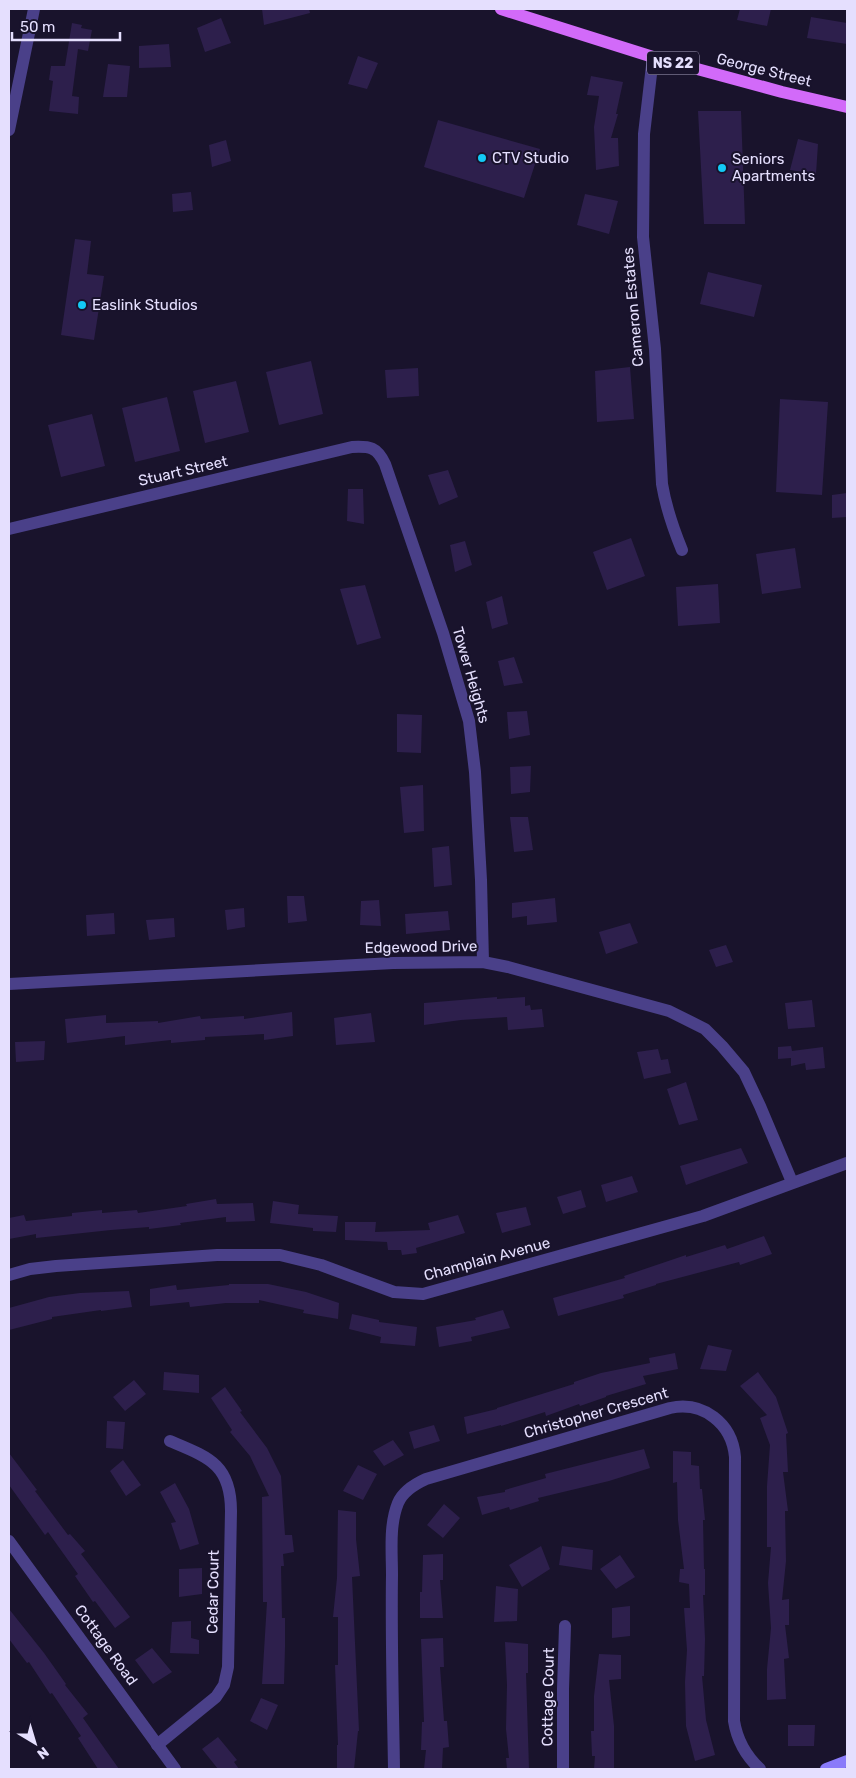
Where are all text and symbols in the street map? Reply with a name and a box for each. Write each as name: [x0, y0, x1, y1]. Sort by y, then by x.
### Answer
scale bar: [12, 10, 120, 42]
text: 50 m: [20, 18, 55, 36]
street label: George Street: [715, 50, 813, 91]
road number: NS 22: [647, 52, 699, 74]
place label: CTV Studio: [492, 149, 569, 167]
place label: Seniors Apartments: [732, 150, 815, 185]
marker: CTV Studio: [476, 152, 488, 164]
marker: Seniors Apartments: [716, 162, 728, 174]
street label: Cameron Estates: [619, 246, 647, 367]
place label: Easlink Studios: [92, 296, 198, 314]
marker: Easlink Studios: [76, 299, 88, 311]
street label: Stuart Street: [137, 452, 230, 490]
street label: Tower Heights: [449, 625, 493, 725]
street label: Edgewood Drive: [364, 937, 478, 957]
street label: Champlain Avenue: [422, 1233, 552, 1285]
street label: Christopher Crescent: [522, 1384, 670, 1442]
street label: Cedar Court: [203, 1550, 223, 1634]
street label: Cottage Road: [71, 1601, 141, 1689]
street label: Cottage Court: [538, 1647, 558, 1747]
north arrow: [10, 1718, 60, 1768]
text: N: [33, 1743, 52, 1763]

